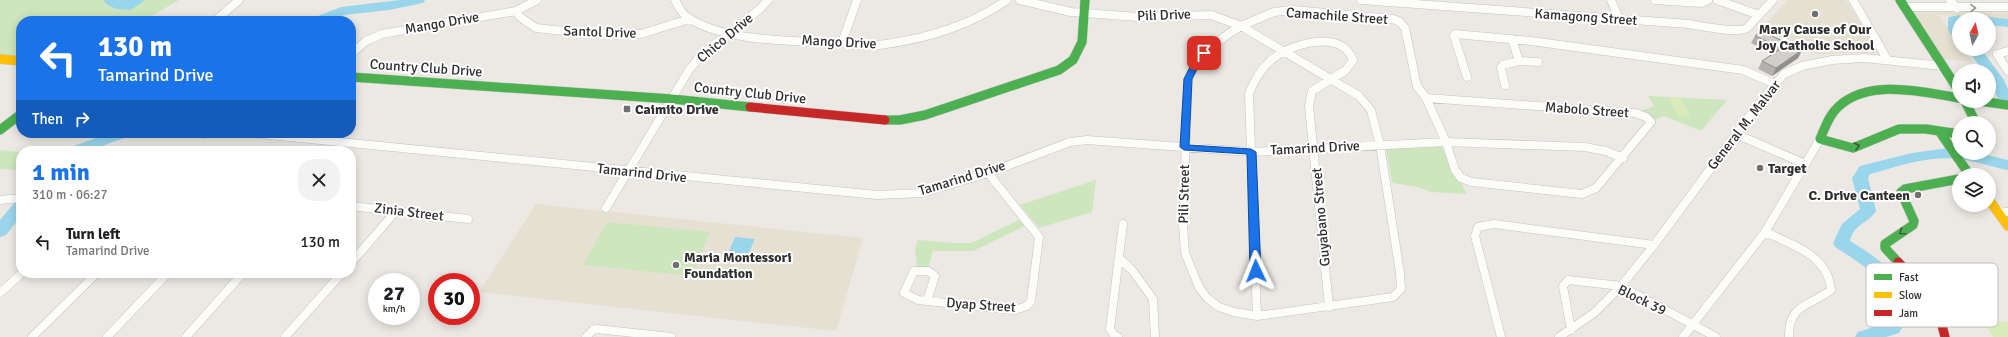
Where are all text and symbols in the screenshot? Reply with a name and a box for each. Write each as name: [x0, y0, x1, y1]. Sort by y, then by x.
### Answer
street label: Camachile Street: [1285, 4, 1389, 28]
one-way arrow: [1970, 4, 1976, 12]
street label: Kamagong Street: [1534, 5, 1638, 29]
street label: Pili Drive: [1137, 6, 1191, 24]
street label: Mango Drive: [404, 8, 480, 38]
marker: Mary Cause of Our Joy Catholic School: [1810, 9, 1820, 19]
street label: Chico Drive: [693, 10, 757, 66]
north arrow: [1952, 12, 1996, 56]
map controls: [1952, 12, 1996, 212]
place label: Mary Cause of Our Joy Catholic School: [1756, 21, 1875, 54]
street label: Santol Drive: [563, 22, 637, 42]
text: 130 m: [98, 30, 172, 64]
icon: left: [32, 32, 84, 84]
street label: Mango Drive: [801, 32, 877, 52]
pin: [1187, 36, 1221, 70]
icon: arrive: [1193, 42, 1215, 64]
street label: Country Club Drive: [369, 56, 483, 80]
text: Tamarind Drive: [98, 64, 214, 86]
button: sound: [1952, 64, 1996, 108]
street label: General M. Malvar: [1704, 76, 1785, 173]
street label: Country Club Drive: [693, 79, 807, 107]
street label: Mabolo Street: [1545, 99, 1630, 121]
place label: Caimito Drive: [635, 101, 719, 118]
marker: Caimito Drive: [622, 104, 632, 114]
icon: right: [71, 108, 93, 130]
text: Then: [32, 110, 63, 128]
button: search: [1952, 116, 1996, 160]
street label: Tamarind Drive: [1270, 137, 1360, 159]
one-way arrow: [1854, 142, 1861, 151]
text: 1 min: [32, 157, 90, 187]
street label: Tamarind Drive: [917, 157, 1007, 199]
button: close: [298, 159, 340, 201]
street label: Tamarind Drive: [596, 160, 688, 186]
place label: Target: [1768, 160, 1807, 177]
marker: Target: [1755, 163, 1765, 173]
street label: Pili Street: [1175, 164, 1193, 224]
street label: Guyabano Street: [1308, 167, 1334, 267]
button: layers: [1952, 168, 1996, 212]
text: 310 m · 06:27: [32, 187, 108, 203]
place label: C. Drive Canteen: [1808, 187, 1910, 204]
marker: C. Drive Canteen: [1913, 190, 1923, 200]
street label: Zinia Street: [373, 199, 445, 225]
text: Turn left: [66, 225, 120, 243]
one-way arrow: [1899, 227, 1906, 235]
icon: left: [32, 231, 54, 253]
text: 130 m: [300, 233, 340, 251]
text: Tamarind Drive: [66, 243, 149, 259]
place label: Maria Montessori Foundation: [684, 249, 792, 282]
position arrow: [1235, 250, 1277, 292]
marker: Maria Montessori Foundation: [671, 260, 681, 270]
legend: [1866, 263, 1998, 327]
text: Fast: [1899, 271, 1919, 284]
speed limit sign: 30: [428, 273, 480, 325]
text: 27: [383, 281, 405, 306]
street label: Block 39: [1615, 281, 1669, 319]
text: Slow: [1899, 289, 1922, 302]
street label: Dyap Street: [946, 294, 1016, 316]
text: km/h: [383, 303, 405, 315]
text: Jam: [1899, 307, 1918, 320]

